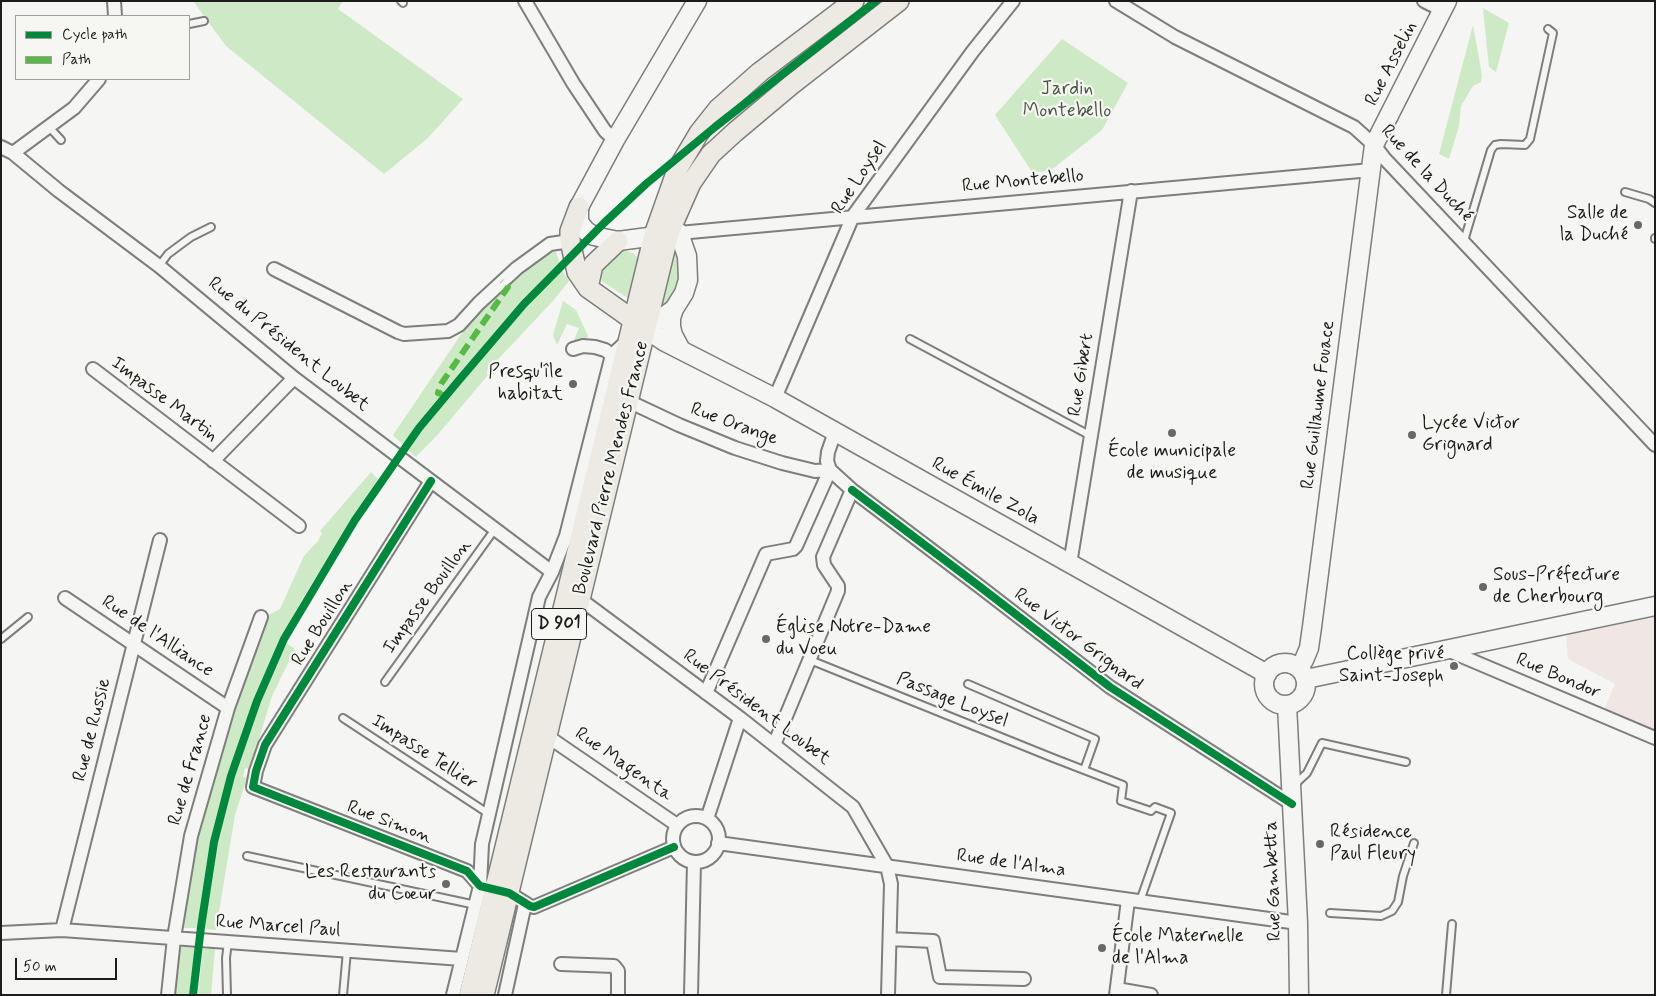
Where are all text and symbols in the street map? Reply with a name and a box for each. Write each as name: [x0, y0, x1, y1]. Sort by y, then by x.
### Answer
legend: [15, 15, 190, 80]
street label: Rue Asselin: [1361, 18, 1423, 110]
text: Cycle path: [62, 25, 127, 45]
text: Path: [62, 50, 91, 70]
park label: Jardin Montebello: [1023, 79, 1111, 123]
street label: Rue de la Duché: [1375, 121, 1477, 227]
street label: Rue Loysel: [827, 137, 893, 219]
street label: Rue Montebello: [961, 165, 1085, 199]
place label: Salle de la Duché: [1560, 203, 1628, 247]
marker: Salle de la Duché: [1632, 219, 1644, 231]
street label: Rue du Président Loubet: [203, 273, 373, 417]
street label: Rue Guillaume Fouace: [1297, 319, 1341, 491]
street label: Rue Gibert: [1064, 332, 1100, 418]
street label: Boulevard Pierre Mendes France: [569, 339, 655, 597]
street label: Impasse Martin: [106, 352, 222, 448]
place label: Presqu'île habitat: [488, 362, 563, 406]
marker: Presqu'île habitat: [567, 378, 579, 390]
street label: Rue Orange: [687, 399, 781, 451]
place label: Lycée Victor Grignard: [1422, 413, 1520, 457]
marker: École municipale de musique: [1166, 427, 1178, 439]
marker: Lycée Victor Grignard: [1406, 429, 1418, 441]
place label: École municipale de musique: [1108, 441, 1236, 485]
street label: Rue Émile Zola: [927, 453, 1043, 531]
street label: Impasse Bouillon: [379, 535, 477, 659]
place label: Sous-Préfecture de Cherbourg: [1493, 565, 1620, 609]
street label: Rue Bouillon: [288, 576, 358, 670]
marker: Sous-Préfecture de Cherbourg: [1477, 581, 1489, 593]
street label: Rue Victor Grignard: [1009, 584, 1147, 696]
street label: Rue de l'Alliance: [97, 591, 217, 683]
road number: D 901: [532, 608, 586, 640]
place label: Église Notre-Dame du Voeu: [776, 617, 931, 661]
marker: Église Notre-Dame du Voeu: [760, 633, 772, 645]
place label: Collège privé Saint-Joseph: [1339, 644, 1444, 688]
street label: Rue Président Loubet: [678, 645, 834, 771]
street label: Rue Bondor: [1512, 649, 1604, 705]
marker: Collège privé Saint-Joseph: [1448, 660, 1460, 672]
street label: Passage Loysel: [893, 668, 1011, 734]
street label: Rue de Russie: [69, 676, 117, 784]
street label: Impasse Tellier: [367, 710, 481, 796]
street label: Rue de France: [164, 712, 218, 828]
street label: Rue Magenta: [570, 723, 676, 807]
street label: Rue Simon: [343, 796, 435, 850]
street label: Rue Gambetta: [1261, 821, 1287, 941]
place label: Résidence Paul Fleury: [1330, 822, 1416, 866]
marker: Résidence Paul Fleury: [1314, 838, 1326, 850]
street label: Rue de l'Alma: [955, 845, 1067, 883]
place label: Les Restaurants du Cœur: [305, 862, 436, 906]
marker: Les Restaurants du Cœur: [440, 878, 452, 890]
street label: Rue Marcel Paul: [215, 911, 341, 943]
place label: École Maternelle de l'Alma: [1112, 926, 1244, 970]
marker: École Maternelle de l'Alma: [1096, 942, 1108, 954]
scale bar: [18, 948, 120, 980]
text: 50 m: [23, 957, 57, 977]

